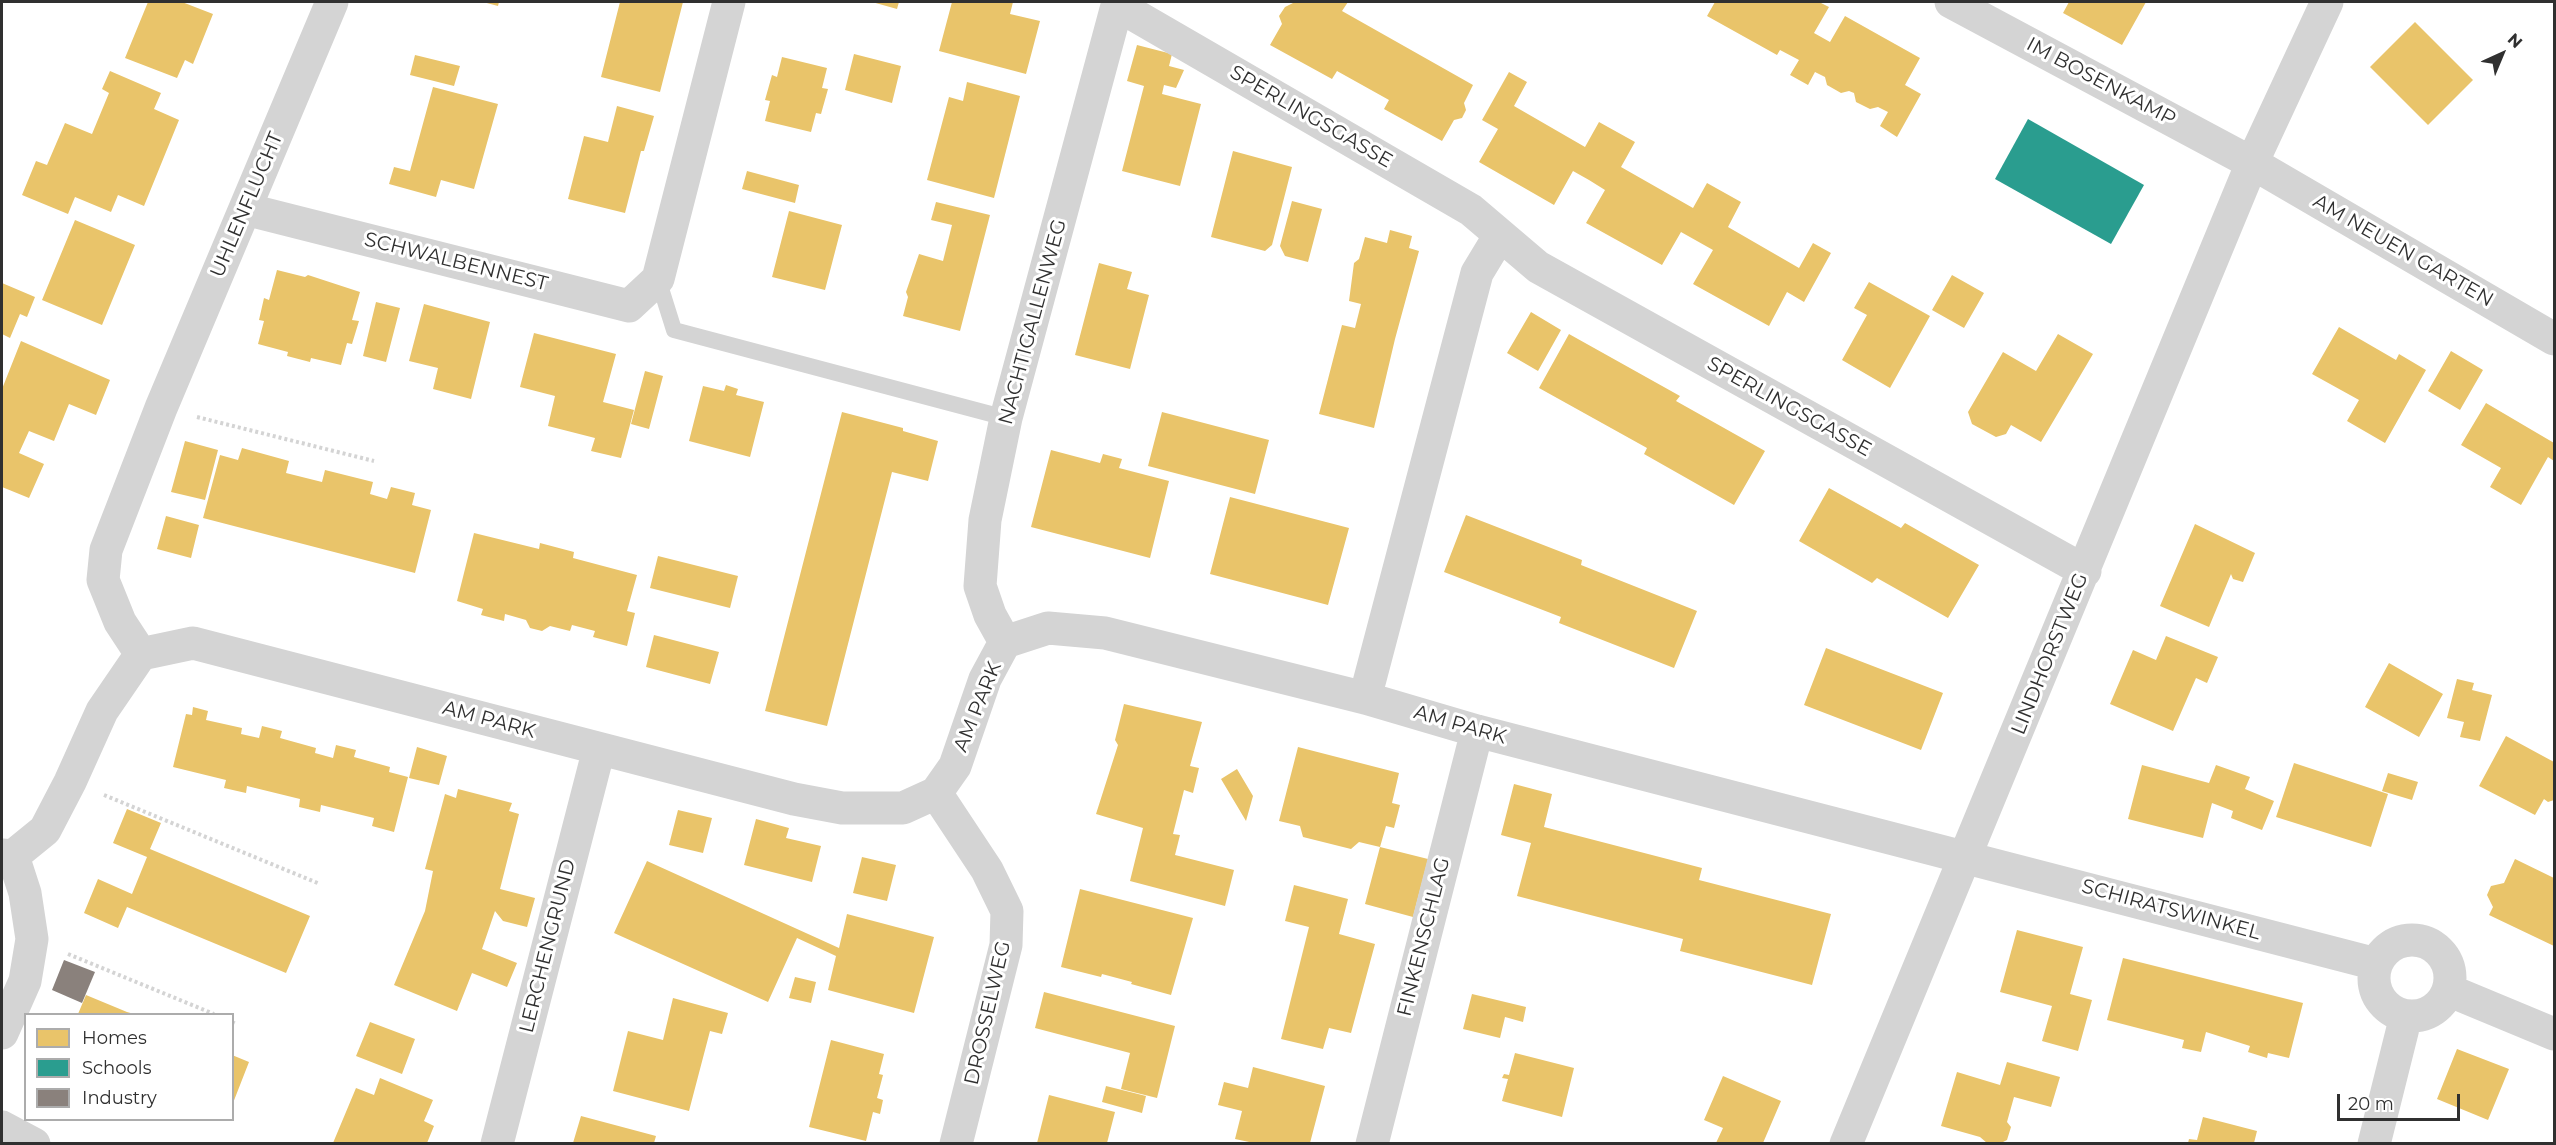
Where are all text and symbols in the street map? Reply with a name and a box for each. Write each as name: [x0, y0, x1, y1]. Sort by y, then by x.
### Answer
north arrow: [2472, 24, 2532, 84]
text: N: [2504, 29, 2526, 52]
street label: IM BOSENKAMP: [2022, 33, 2180, 131]
street label: SPERLINGSGASSE: [1225, 61, 1397, 173]
street label: UHLENFLUCHT: [206, 129, 288, 281]
street label: AM NEUEN GARTEN: [2309, 190, 2497, 312]
street label: NACHTIGALLENWEG: [994, 217, 1072, 427]
street label: SCHWALBENNEST: [362, 228, 550, 296]
street label: SPERLINGSGASSE: [1703, 352, 1875, 462]
street label: LINDHORSTWEG: [2007, 570, 2093, 738]
street label: AM PARK: [949, 658, 1007, 756]
street label: AM PARK: [440, 696, 538, 744]
street label: AM PARK: [1411, 700, 1509, 750]
street label: FINKENSCHLAG: [1393, 855, 1455, 1019]
street label: LERCHENGRUND: [515, 857, 581, 1035]
street label: SCHIRATSWINKEL: [2079, 875, 2263, 945]
street label: DROSSELWEG: [960, 939, 1016, 1087]
legend: [24, 1013, 234, 1121]
text: Homes: [82, 1027, 147, 1049]
text: Schools: [82, 1057, 151, 1079]
scale bar: [2340, 1082, 2463, 1120]
text: Industry: [82, 1087, 157, 1109]
text: 20 m: [2348, 1093, 2394, 1115]

